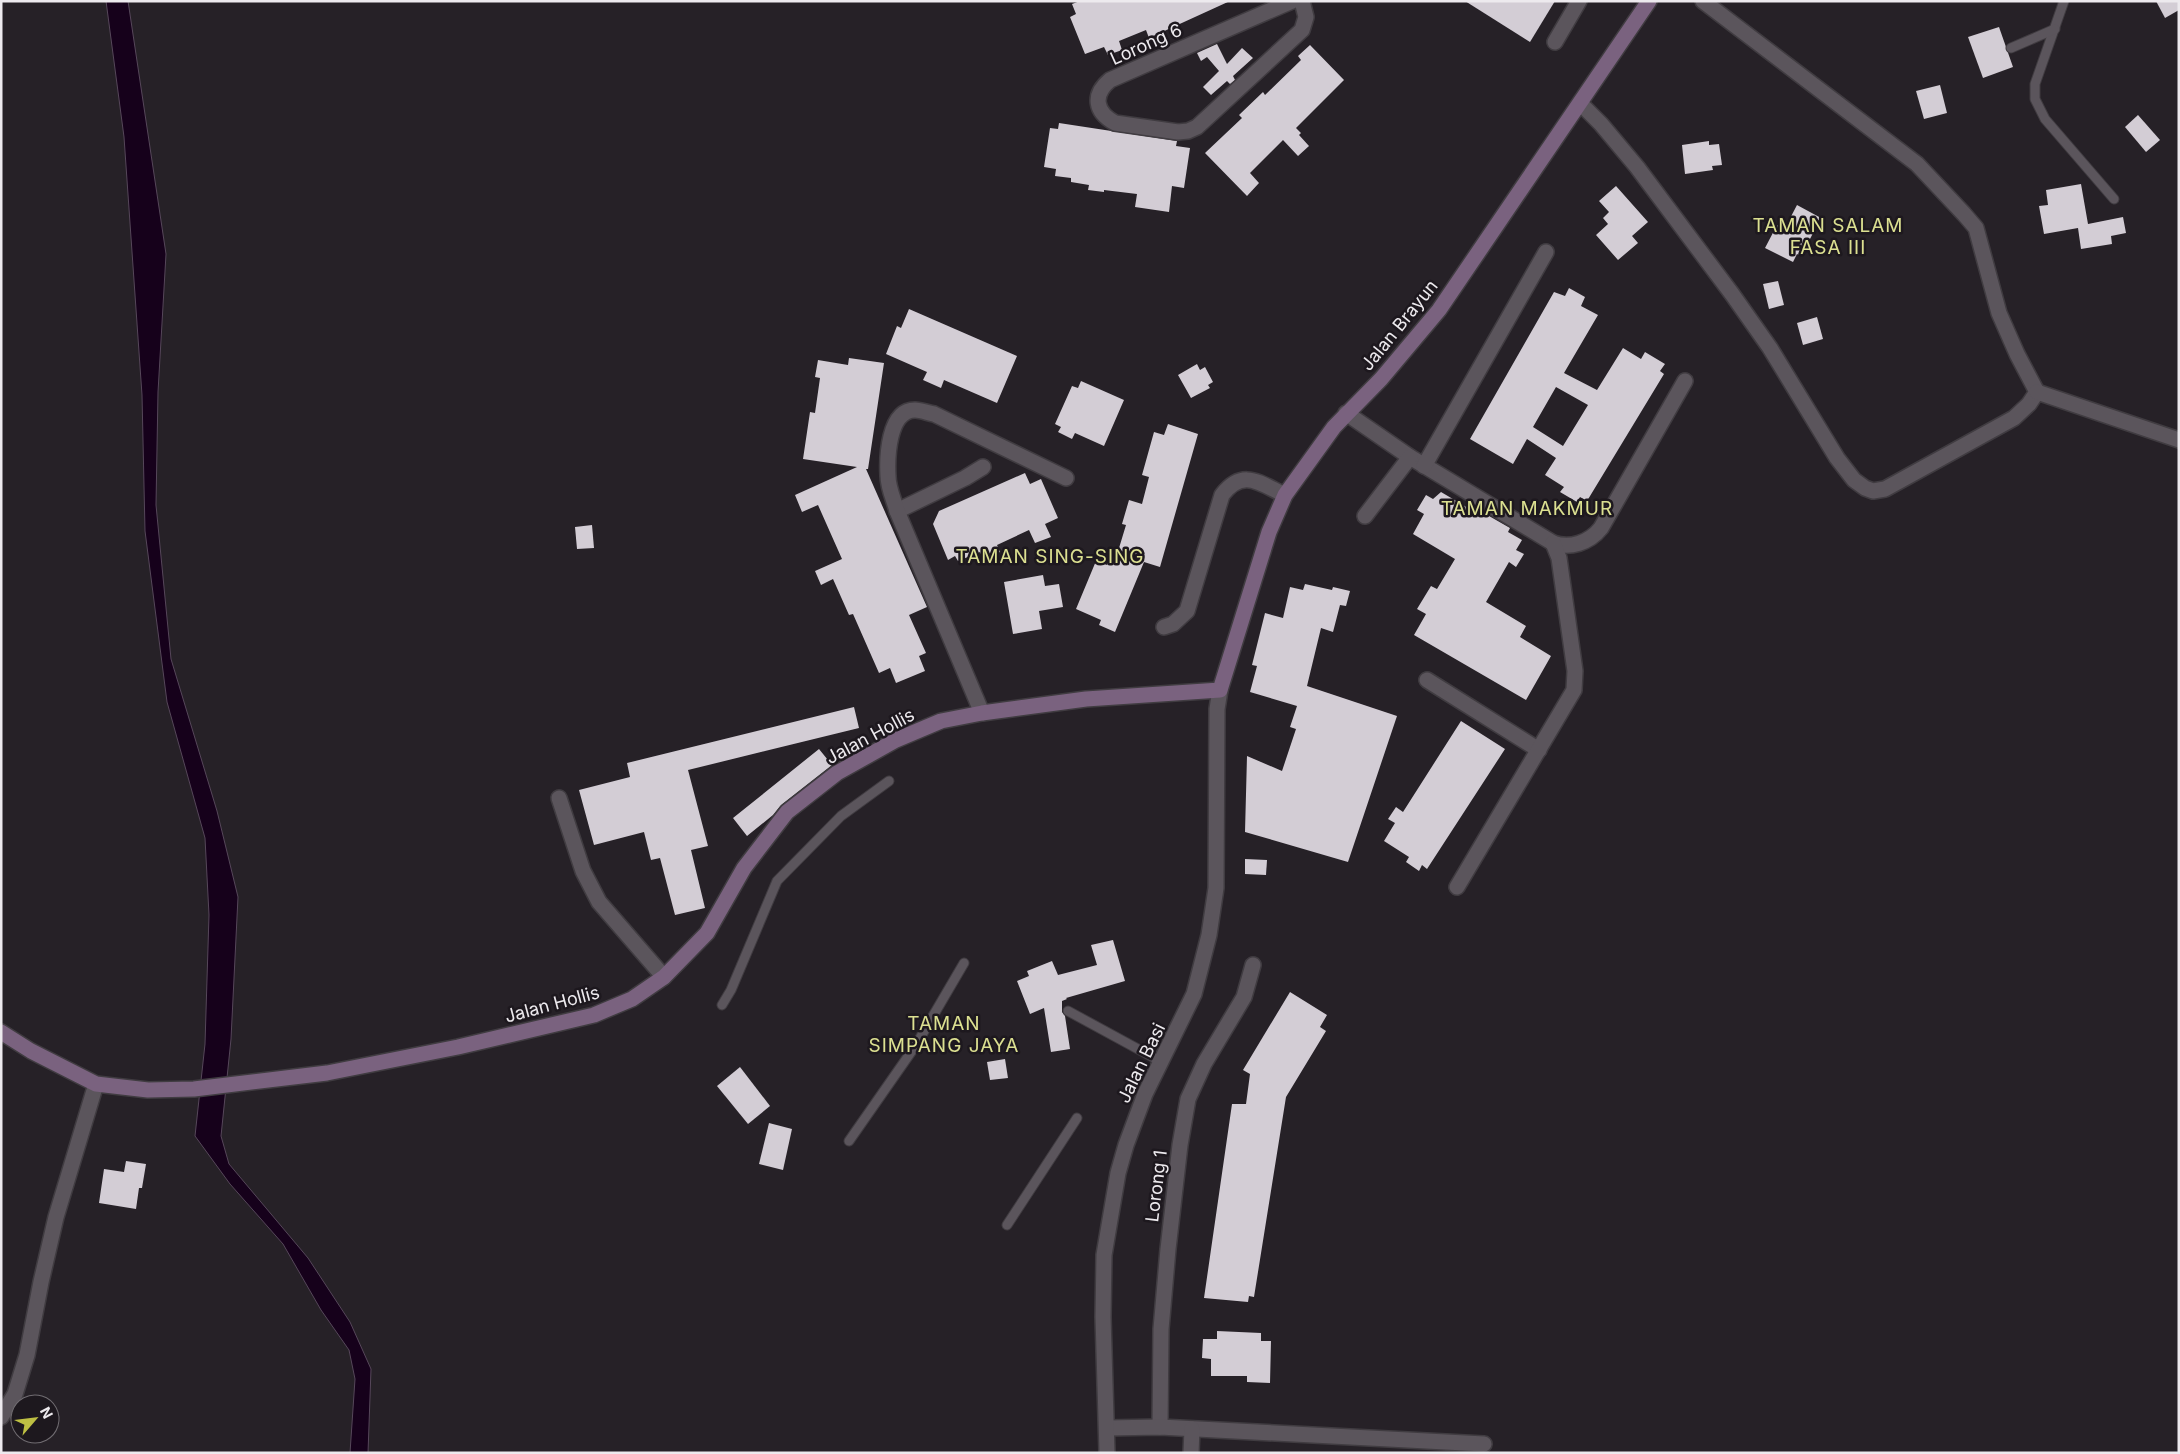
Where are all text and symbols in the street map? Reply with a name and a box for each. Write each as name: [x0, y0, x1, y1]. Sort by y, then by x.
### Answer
street label: Lorong 6: [1107, 19, 1185, 69]
district label: TAMAN SALAM FASA III: [1752, 214, 1904, 259]
street label: Jalan Brayun: [1356, 276, 1442, 374]
district label: TAMAN MAKMUR: [1441, 497, 1613, 520]
district label: TAMAN SING-SING: [956, 545, 1145, 568]
street label: Jalan Hollis: [822, 704, 918, 768]
street label: Jalan Hollis: [502, 981, 602, 1027]
district label: TAMAN SIMPANG JAYA: [869, 1012, 1019, 1057]
street label: Jalan Basi: [1113, 1020, 1169, 1106]
street label: Lorong 1: [1141, 1149, 1171, 1223]
north arrow: [10, 1394, 60, 1444]
text: N: [37, 1404, 57, 1421]

